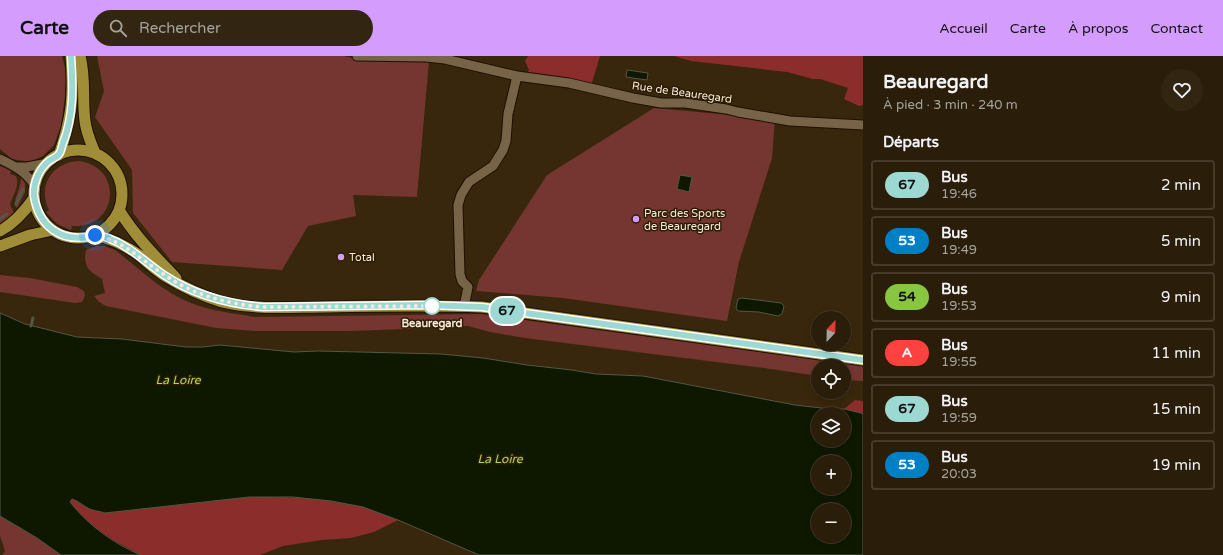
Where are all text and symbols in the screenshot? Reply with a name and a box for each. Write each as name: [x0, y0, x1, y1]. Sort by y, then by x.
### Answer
search box: [93, 10, 373, 46]
text: Carte: [20, 17, 69, 39]
icon: search: [107, 17, 129, 39]
text: Rechercher: [139, 19, 221, 37]
text: Accueil: [939, 20, 988, 37]
text: Carte: [1010, 20, 1046, 37]
text: À propos: [1068, 20, 1129, 37]
text: Contact: [1151, 20, 1203, 37]
button: heart: [1161, 69, 1203, 111]
text: Beauregard: [883, 71, 988, 93]
street label: Rue de Beauregard: [631, 79, 733, 106]
text: À pied · 3 min · 240 m: [883, 97, 1018, 113]
text: Départs: [883, 133, 939, 151]
text: Bus: [941, 168, 968, 186]
text: 67: [898, 176, 916, 193]
text: 2 min: [1161, 176, 1201, 194]
text: 19:46: [941, 186, 977, 202]
place label: Parc des Sports de Beauregard: [644, 207, 725, 233]
marker: Parc des Sports de Beauregard: [631, 214, 641, 224]
text: Bus: [941, 224, 968, 242]
your location: [85, 225, 105, 245]
text: 53: [898, 232, 916, 249]
text: 5 min: [1161, 232, 1201, 250]
text: 19:49: [941, 242, 977, 258]
place label: Total: [349, 251, 375, 264]
marker: Total: [336, 252, 346, 262]
text: Bus: [941, 280, 968, 298]
text: 54: [898, 288, 916, 305]
text: 9 min: [1161, 288, 1201, 306]
marker: Beauregard: [423, 297, 441, 315]
line badge: 67: [489, 298, 525, 324]
text: 19:53: [941, 298, 977, 314]
text: 67: [498, 302, 516, 319]
north arrow: [811, 311, 851, 351]
map controls: [811, 311, 851, 543]
place label: Beauregard: [401, 317, 463, 331]
text: Bus: [941, 336, 968, 354]
text: A: [902, 344, 912, 361]
text: 11 min: [1152, 344, 1201, 362]
text: 19:55: [941, 354, 977, 370]
button: locate: [811, 359, 851, 399]
water label: La Loire: [155, 373, 202, 387]
text: Bus: [941, 392, 968, 410]
text: 67: [898, 400, 916, 417]
text: 15 min: [1152, 400, 1201, 418]
button: layers: [811, 407, 851, 447]
text: 19:59: [941, 410, 977, 426]
text: Bus: [941, 448, 968, 466]
water label: La Loire: [477, 452, 524, 466]
button: +: [811, 455, 851, 495]
text: 53: [898, 456, 916, 473]
text: 19 min: [1152, 456, 1201, 474]
text: 20:03: [941, 466, 977, 482]
button: −: [811, 503, 851, 543]

